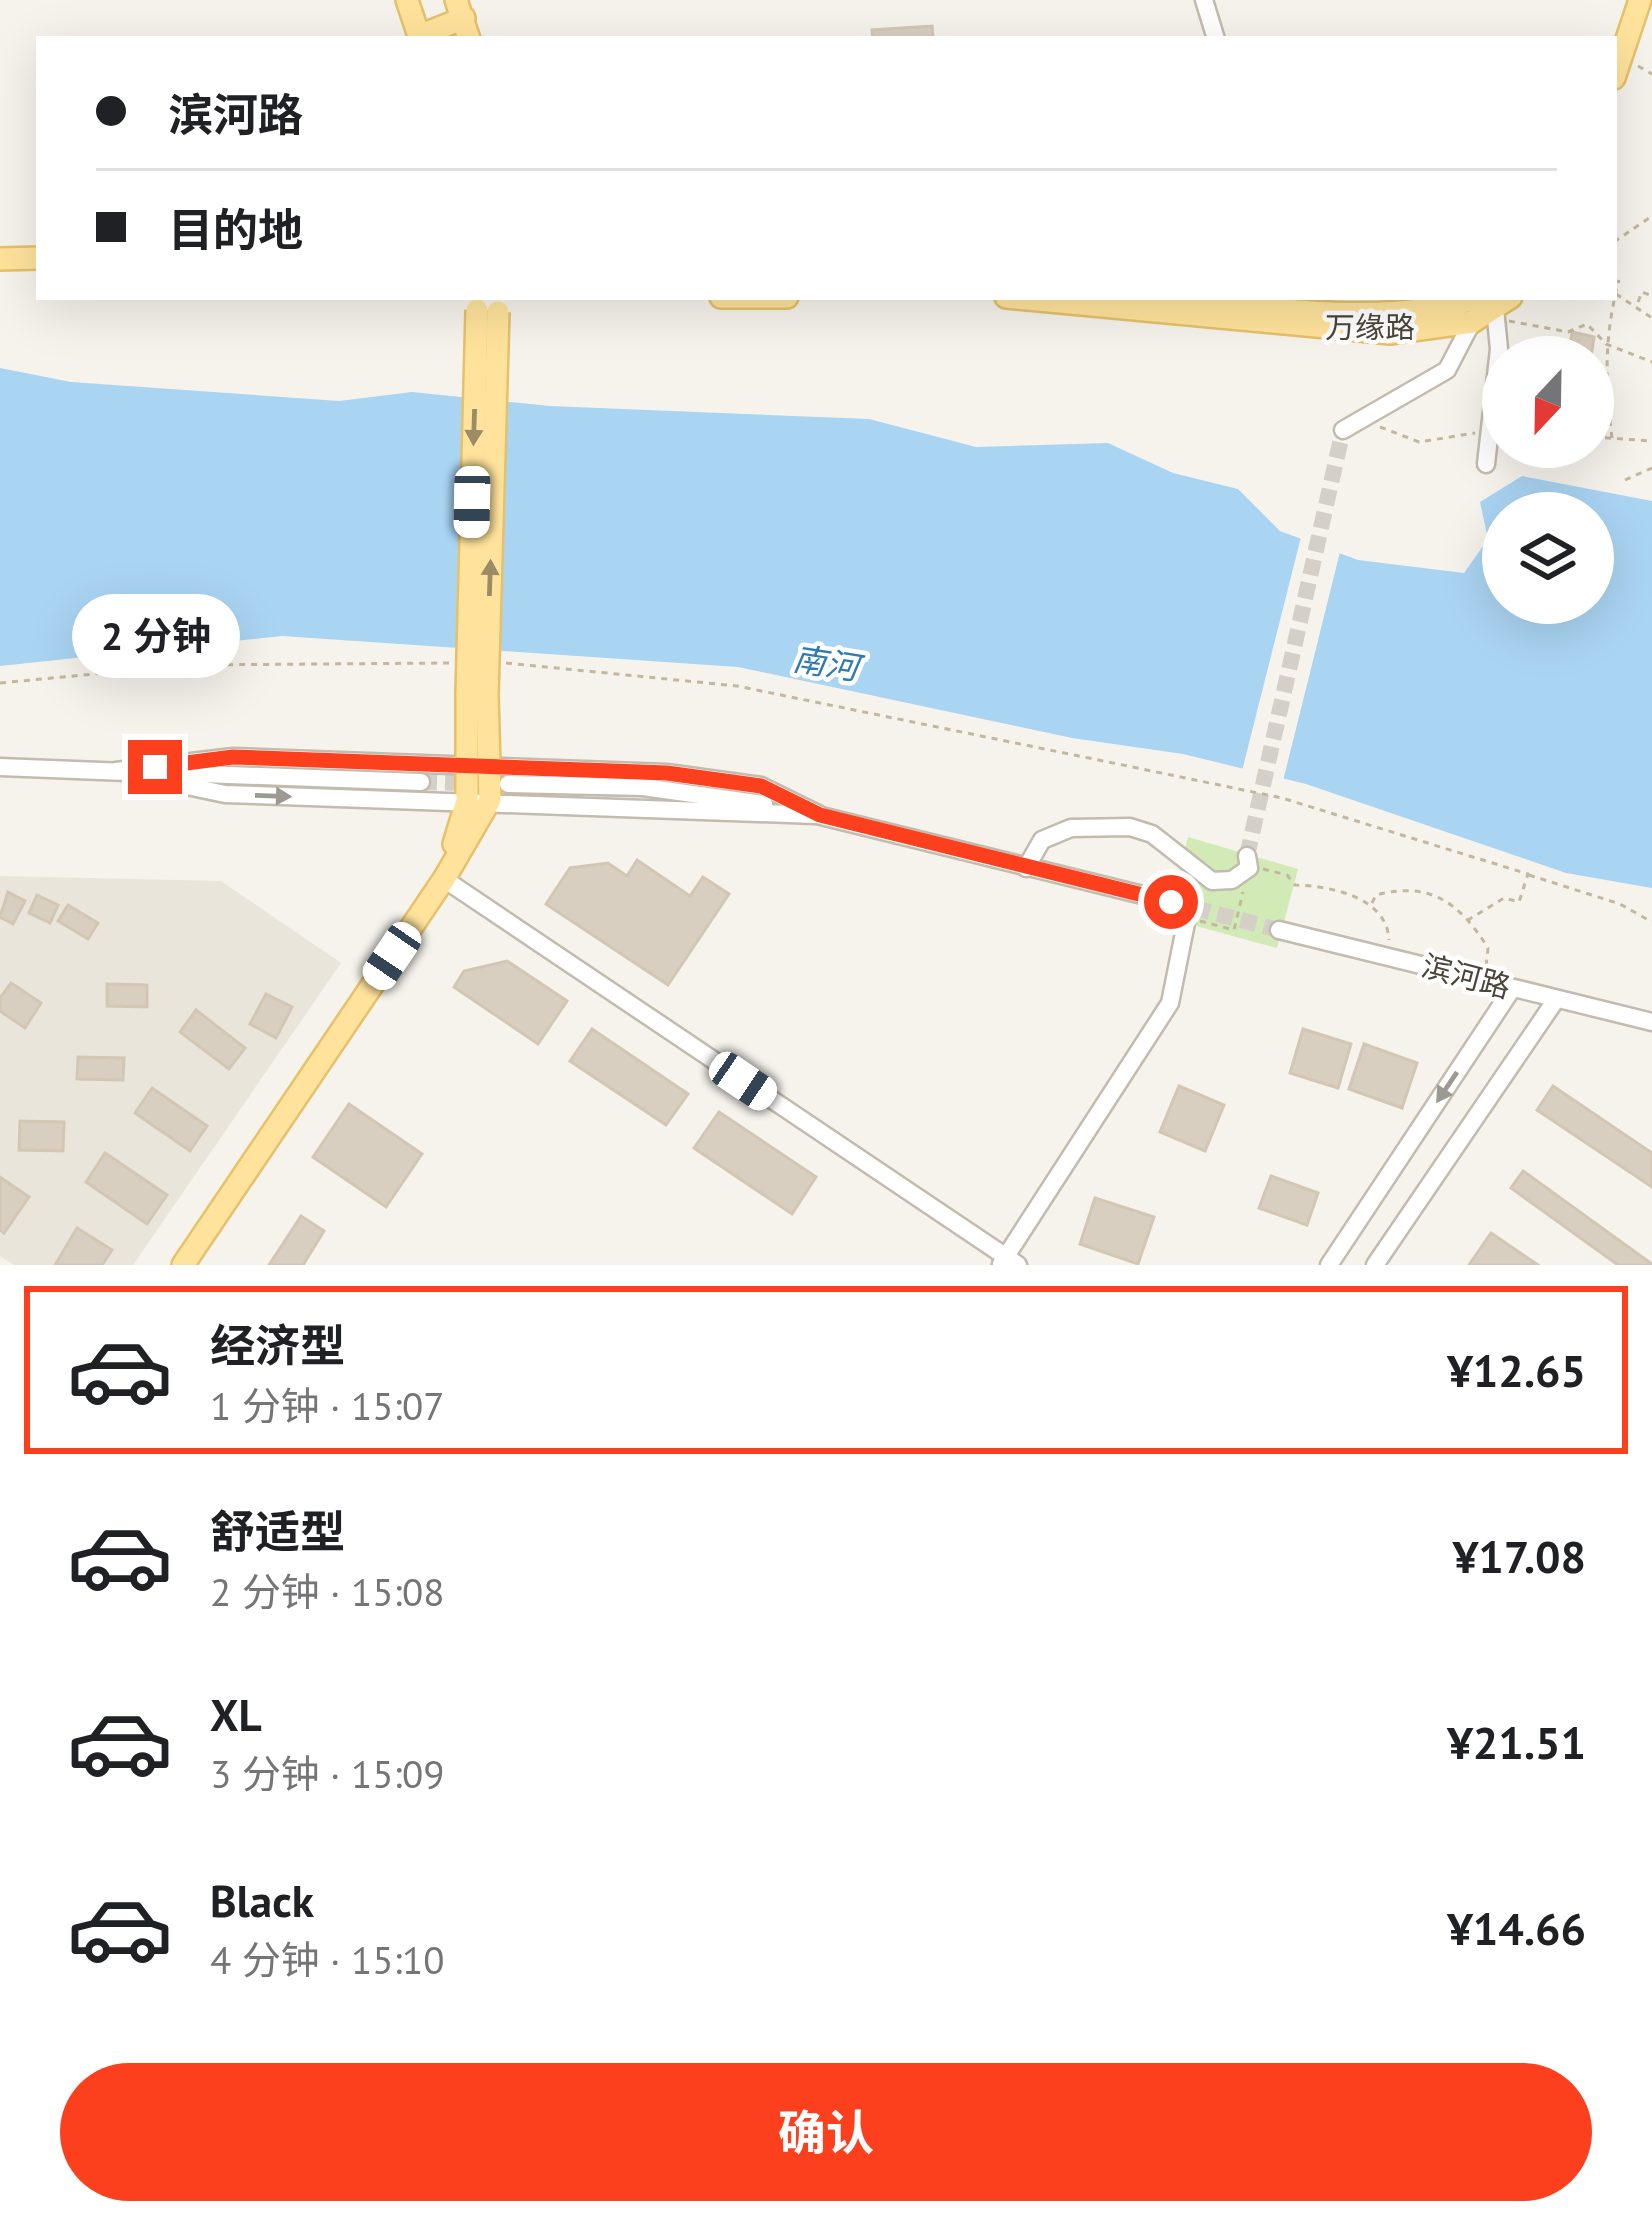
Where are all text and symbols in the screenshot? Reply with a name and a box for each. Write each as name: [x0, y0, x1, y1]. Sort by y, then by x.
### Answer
text: 滨河路: [168, 85, 303, 143]
text: 目的地: [168, 200, 303, 258]
street label: 万缘路: [1325, 307, 1415, 346]
north arrow: [1482, 336, 1614, 468]
map controls: [1482, 336, 1614, 624]
one-way arrow: [465, 409, 484, 447]
car: [453, 466, 491, 538]
button: layers: [1482, 492, 1614, 624]
one-way arrow: [481, 558, 500, 596]
callout: 2 分钟: [71, 593, 239, 677]
text: 2 分钟: [101, 610, 211, 661]
water label: 南河: [790, 636, 868, 690]
route end: [128, 740, 182, 794]
one-way arrow: [255, 786, 293, 805]
route start: [1144, 875, 1198, 929]
car: [357, 916, 427, 996]
street label: 滨河路: [1418, 945, 1515, 1006]
car: [703, 1046, 783, 1116]
one-way arrow: [1437, 1070, 1459, 1103]
icon: car: [66, 1316, 174, 1424]
text: 经济型: [210, 1316, 345, 1374]
text: ¥12.65: [1447, 1341, 1586, 1399]
text: 1 分钟 · 15:07: [210, 1380, 444, 1431]
icon: car: [66, 1502, 174, 1610]
text: 舒适型: [210, 1502, 345, 1560]
text: ¥17.08: [1453, 1527, 1586, 1585]
text: 2 分钟 · 15:08: [210, 1566, 444, 1617]
text: XL: [210, 1685, 262, 1743]
icon: car: [66, 1688, 174, 1796]
text: ¥21.51: [1447, 1713, 1586, 1771]
text: 3 分钟 · 15:09: [210, 1748, 444, 1799]
text: Black: [210, 1871, 314, 1929]
icon: car: [66, 1874, 174, 1982]
text: ¥14.66: [1447, 1899, 1586, 1957]
text: 4 分钟 · 15:10: [210, 1934, 444, 1985]
button: 确认: [60, 2063, 1592, 2201]

